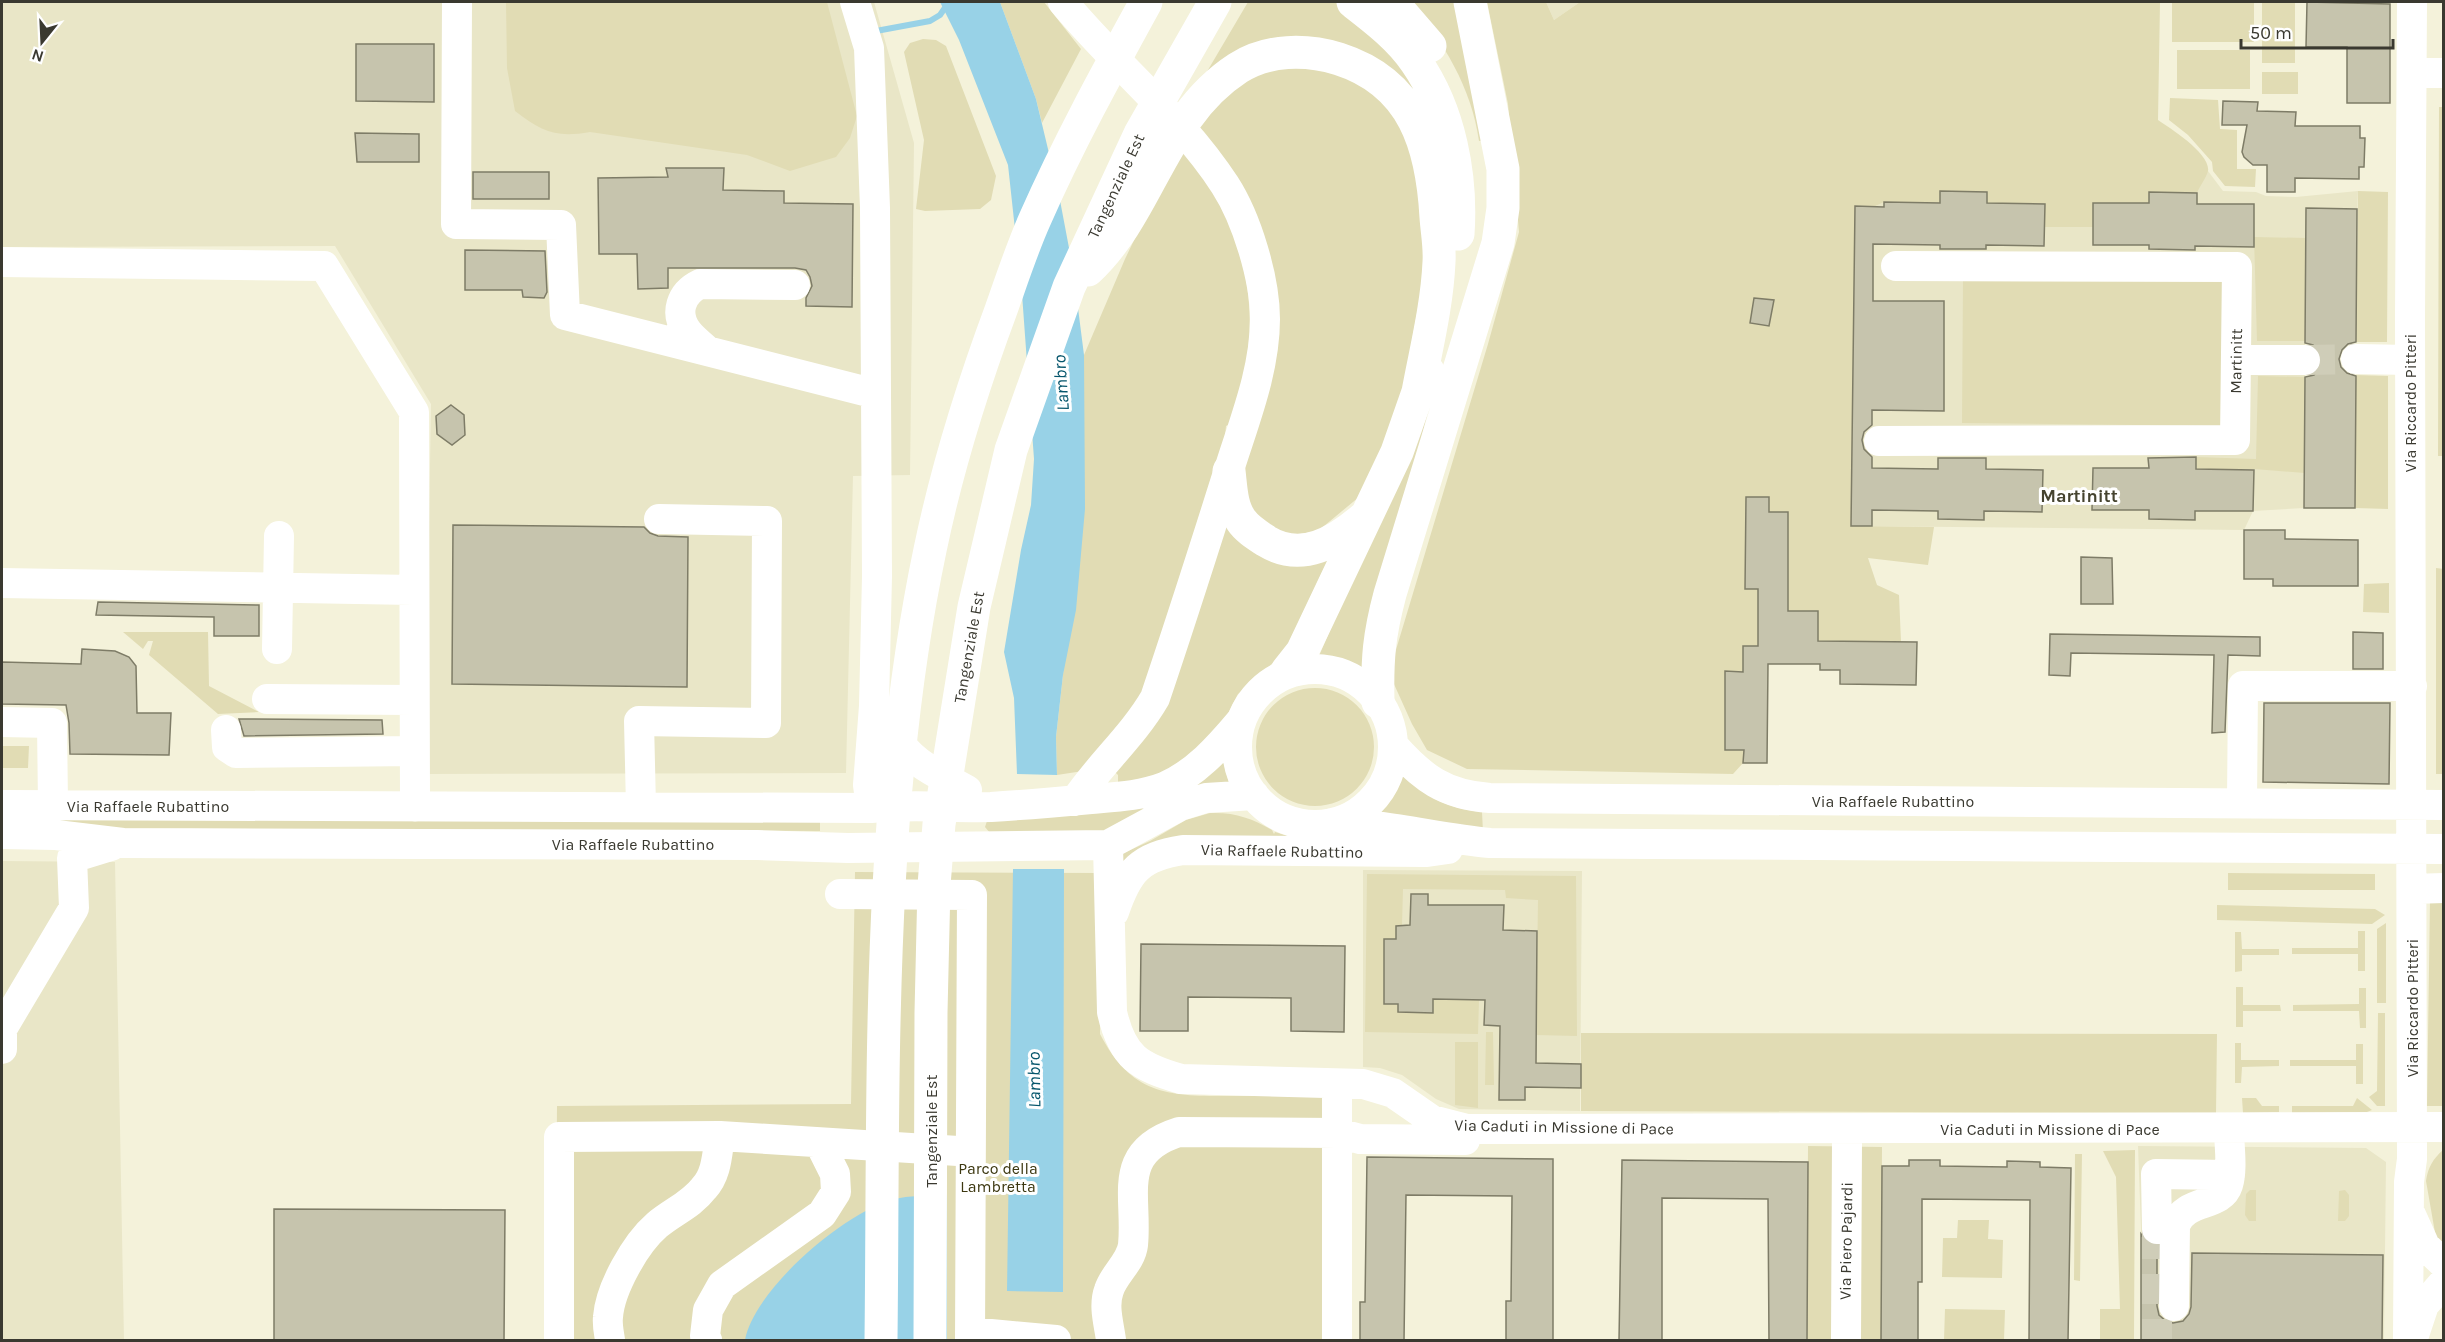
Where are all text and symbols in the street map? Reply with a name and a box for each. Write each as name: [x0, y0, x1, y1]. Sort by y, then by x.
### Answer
north arrow: [12, 12, 72, 72]
scale bar: [2241, 12, 2392, 50]
text: 50 m: [2250, 22, 2292, 44]
text: N: [29, 45, 46, 67]
street label: Tangenziale Est: [1083, 131, 1149, 241]
street label: Martinitt: [2226, 328, 2246, 394]
street label: Via Riccardo Pitteri: [2401, 334, 2420, 472]
water label: Lambro: [1048, 354, 1074, 412]
district label: Martinitt: [2040, 485, 2118, 507]
street label: Tangenziale Est: [950, 590, 988, 704]
street label: Via Raffaele Rubattino: [1812, 792, 1974, 811]
street label: Via Raffaele Rubattino: [67, 797, 229, 816]
street label: Via Raffaele Rubattino: [552, 835, 714, 854]
street label: Via Raffaele Rubattino: [1201, 840, 1363, 862]
street label: Via Riccardo Pitteri: [2403, 939, 2422, 1077]
water label: Lambro: [1023, 1052, 1045, 1108]
street label: Tangenziale Est: [922, 1074, 941, 1188]
street label: Via Caduti in Missione di Pace: [1454, 1116, 1674, 1138]
street label: Via Caduti in Missione di Pace: [1940, 1120, 2160, 1139]
park label: Parco della Lambretta: [958, 1159, 1038, 1196]
street label: Via Piero Pajardi: [1835, 1182, 1857, 1300]

